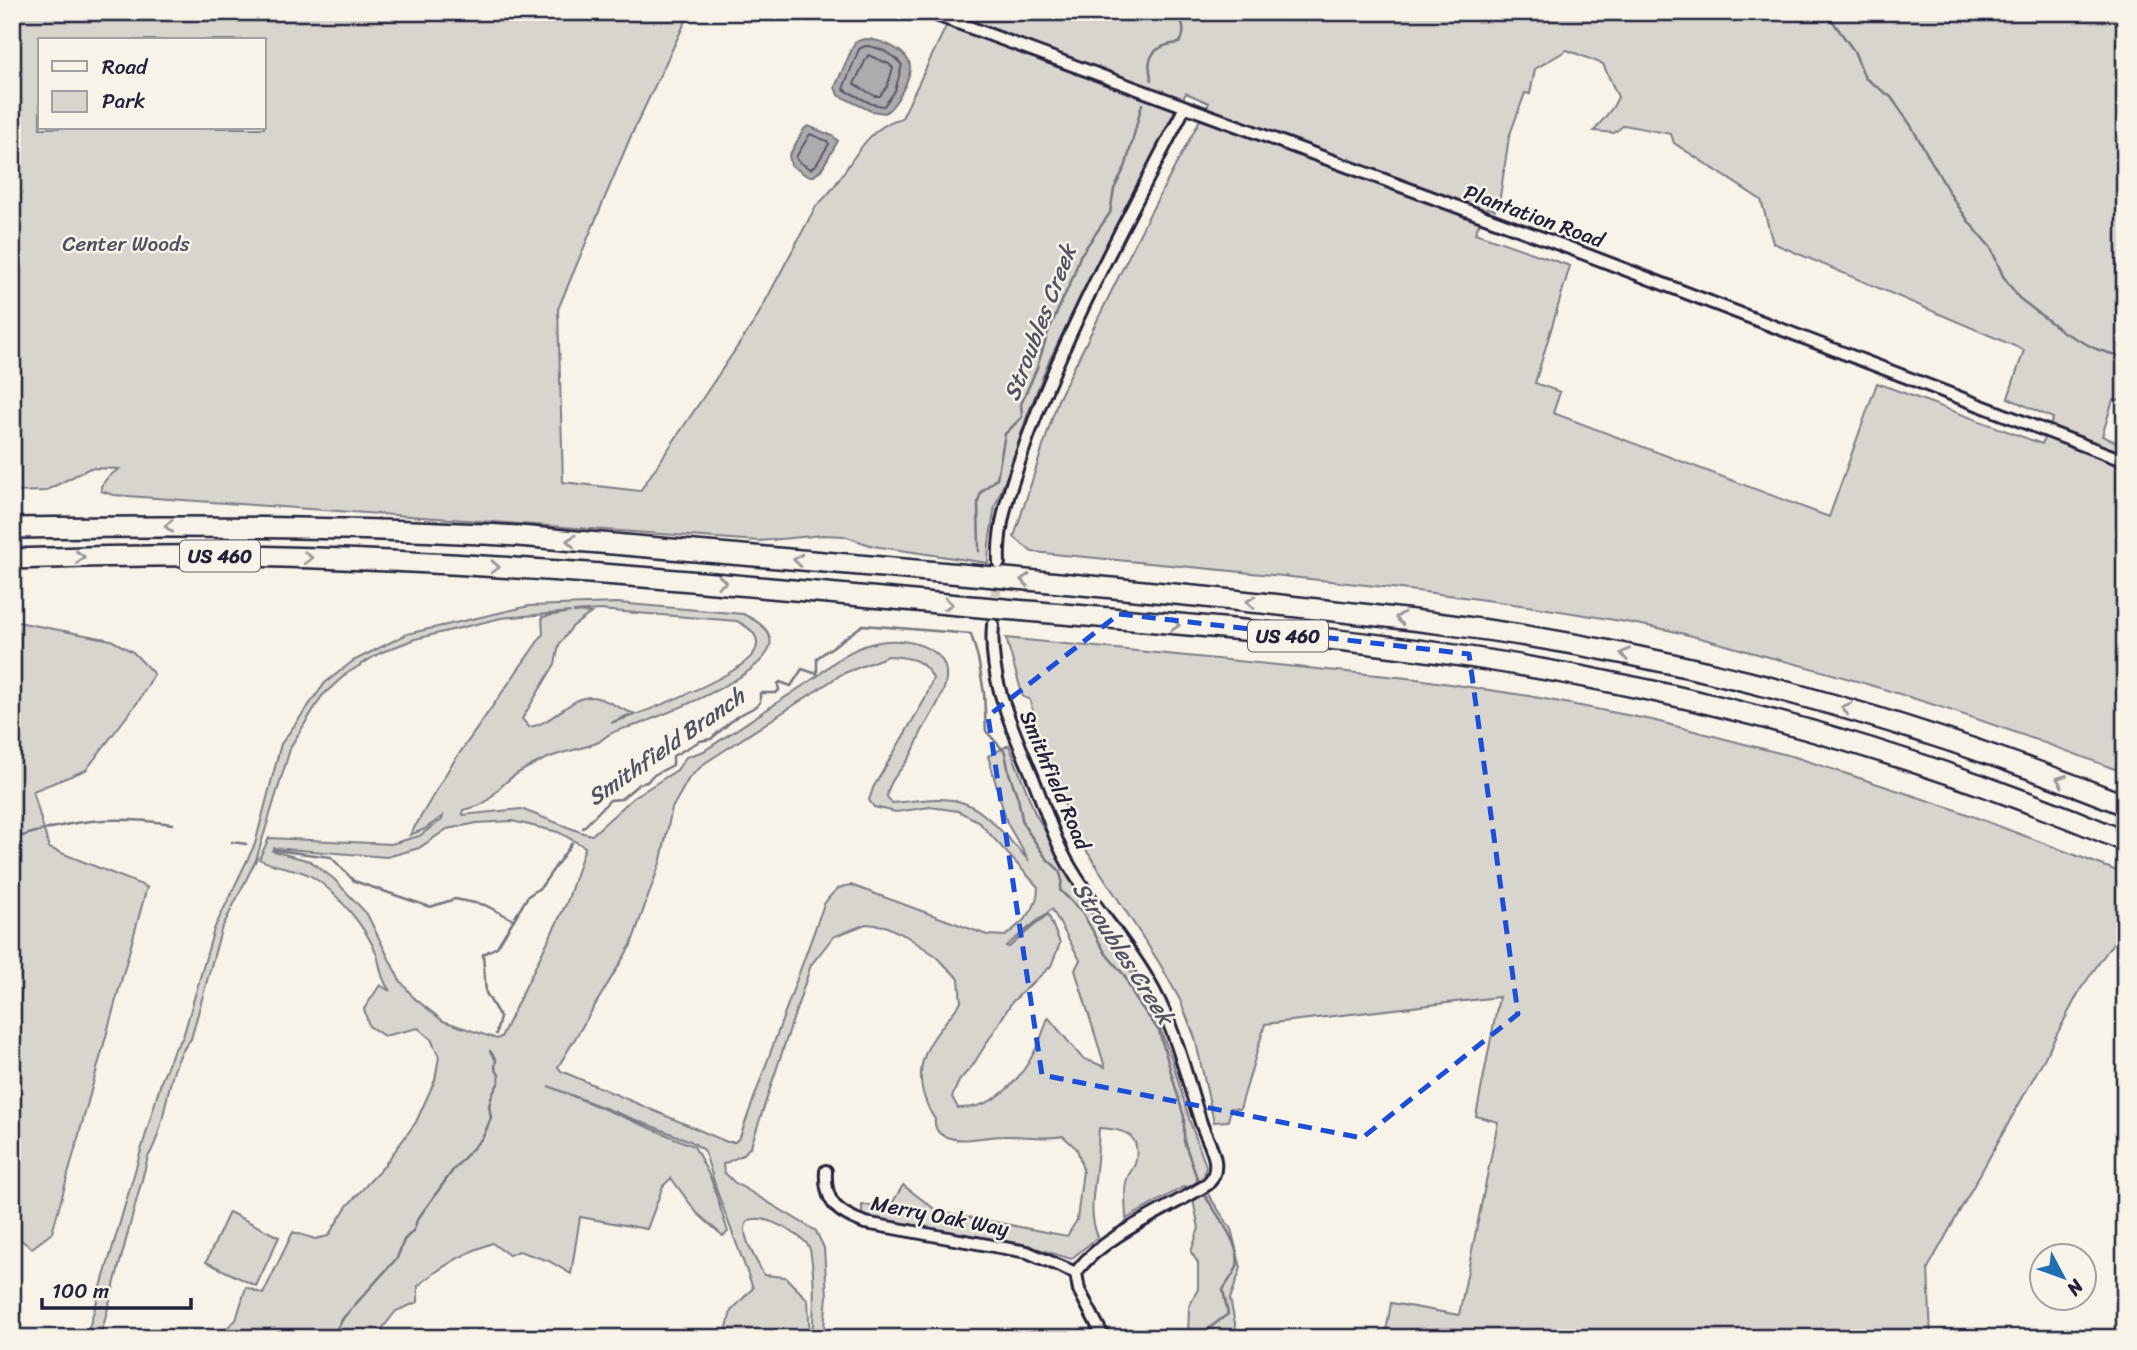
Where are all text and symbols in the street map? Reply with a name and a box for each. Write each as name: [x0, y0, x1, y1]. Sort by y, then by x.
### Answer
legend: [38, 38, 266, 130]
text: Road: [102, 48, 149, 86]
text: Park: [102, 82, 145, 120]
street label: Plantation Road: [1458, 173, 1611, 260]
park label: Center Woods: [62, 225, 190, 263]
water label: Stroubles Creek: [991, 236, 1090, 407]
one-way arrow: [164, 519, 175, 534]
one-way arrow: [566, 534, 577, 549]
road number: US 460: [180, 540, 260, 572]
one-way arrow: [76, 549, 86, 565]
one-way arrow: [303, 550, 314, 565]
one-way arrow: [792, 553, 803, 568]
one-way arrow: [490, 559, 501, 574]
one-way arrow: [1019, 573, 1030, 588]
one-way arrow: [717, 574, 728, 589]
one-way arrow: [1245, 595, 1256, 610]
one-way arrow: [943, 596, 954, 611]
one-way arrow: [1394, 610, 1406, 625]
one-way arrow: [1170, 617, 1181, 632]
road number: US 460: [1248, 621, 1328, 652]
one-way arrow: [1619, 647, 1631, 662]
water label: Smithfield Branch: [578, 676, 755, 817]
one-way arrow: [1840, 701, 1852, 716]
street label: Smithfield Road: [1008, 704, 1102, 858]
one-way arrow: [2056, 774, 2068, 788]
water label: Stroubles Creek: [1061, 873, 1186, 1035]
street label: Merry Oak Way: [868, 1184, 1012, 1248]
north arrow: [2028, 1242, 2098, 1312]
scale bar: [42, 1266, 191, 1310]
text: N: [2058, 1271, 2093, 1304]
text: 100 m: [52, 1272, 109, 1310]

